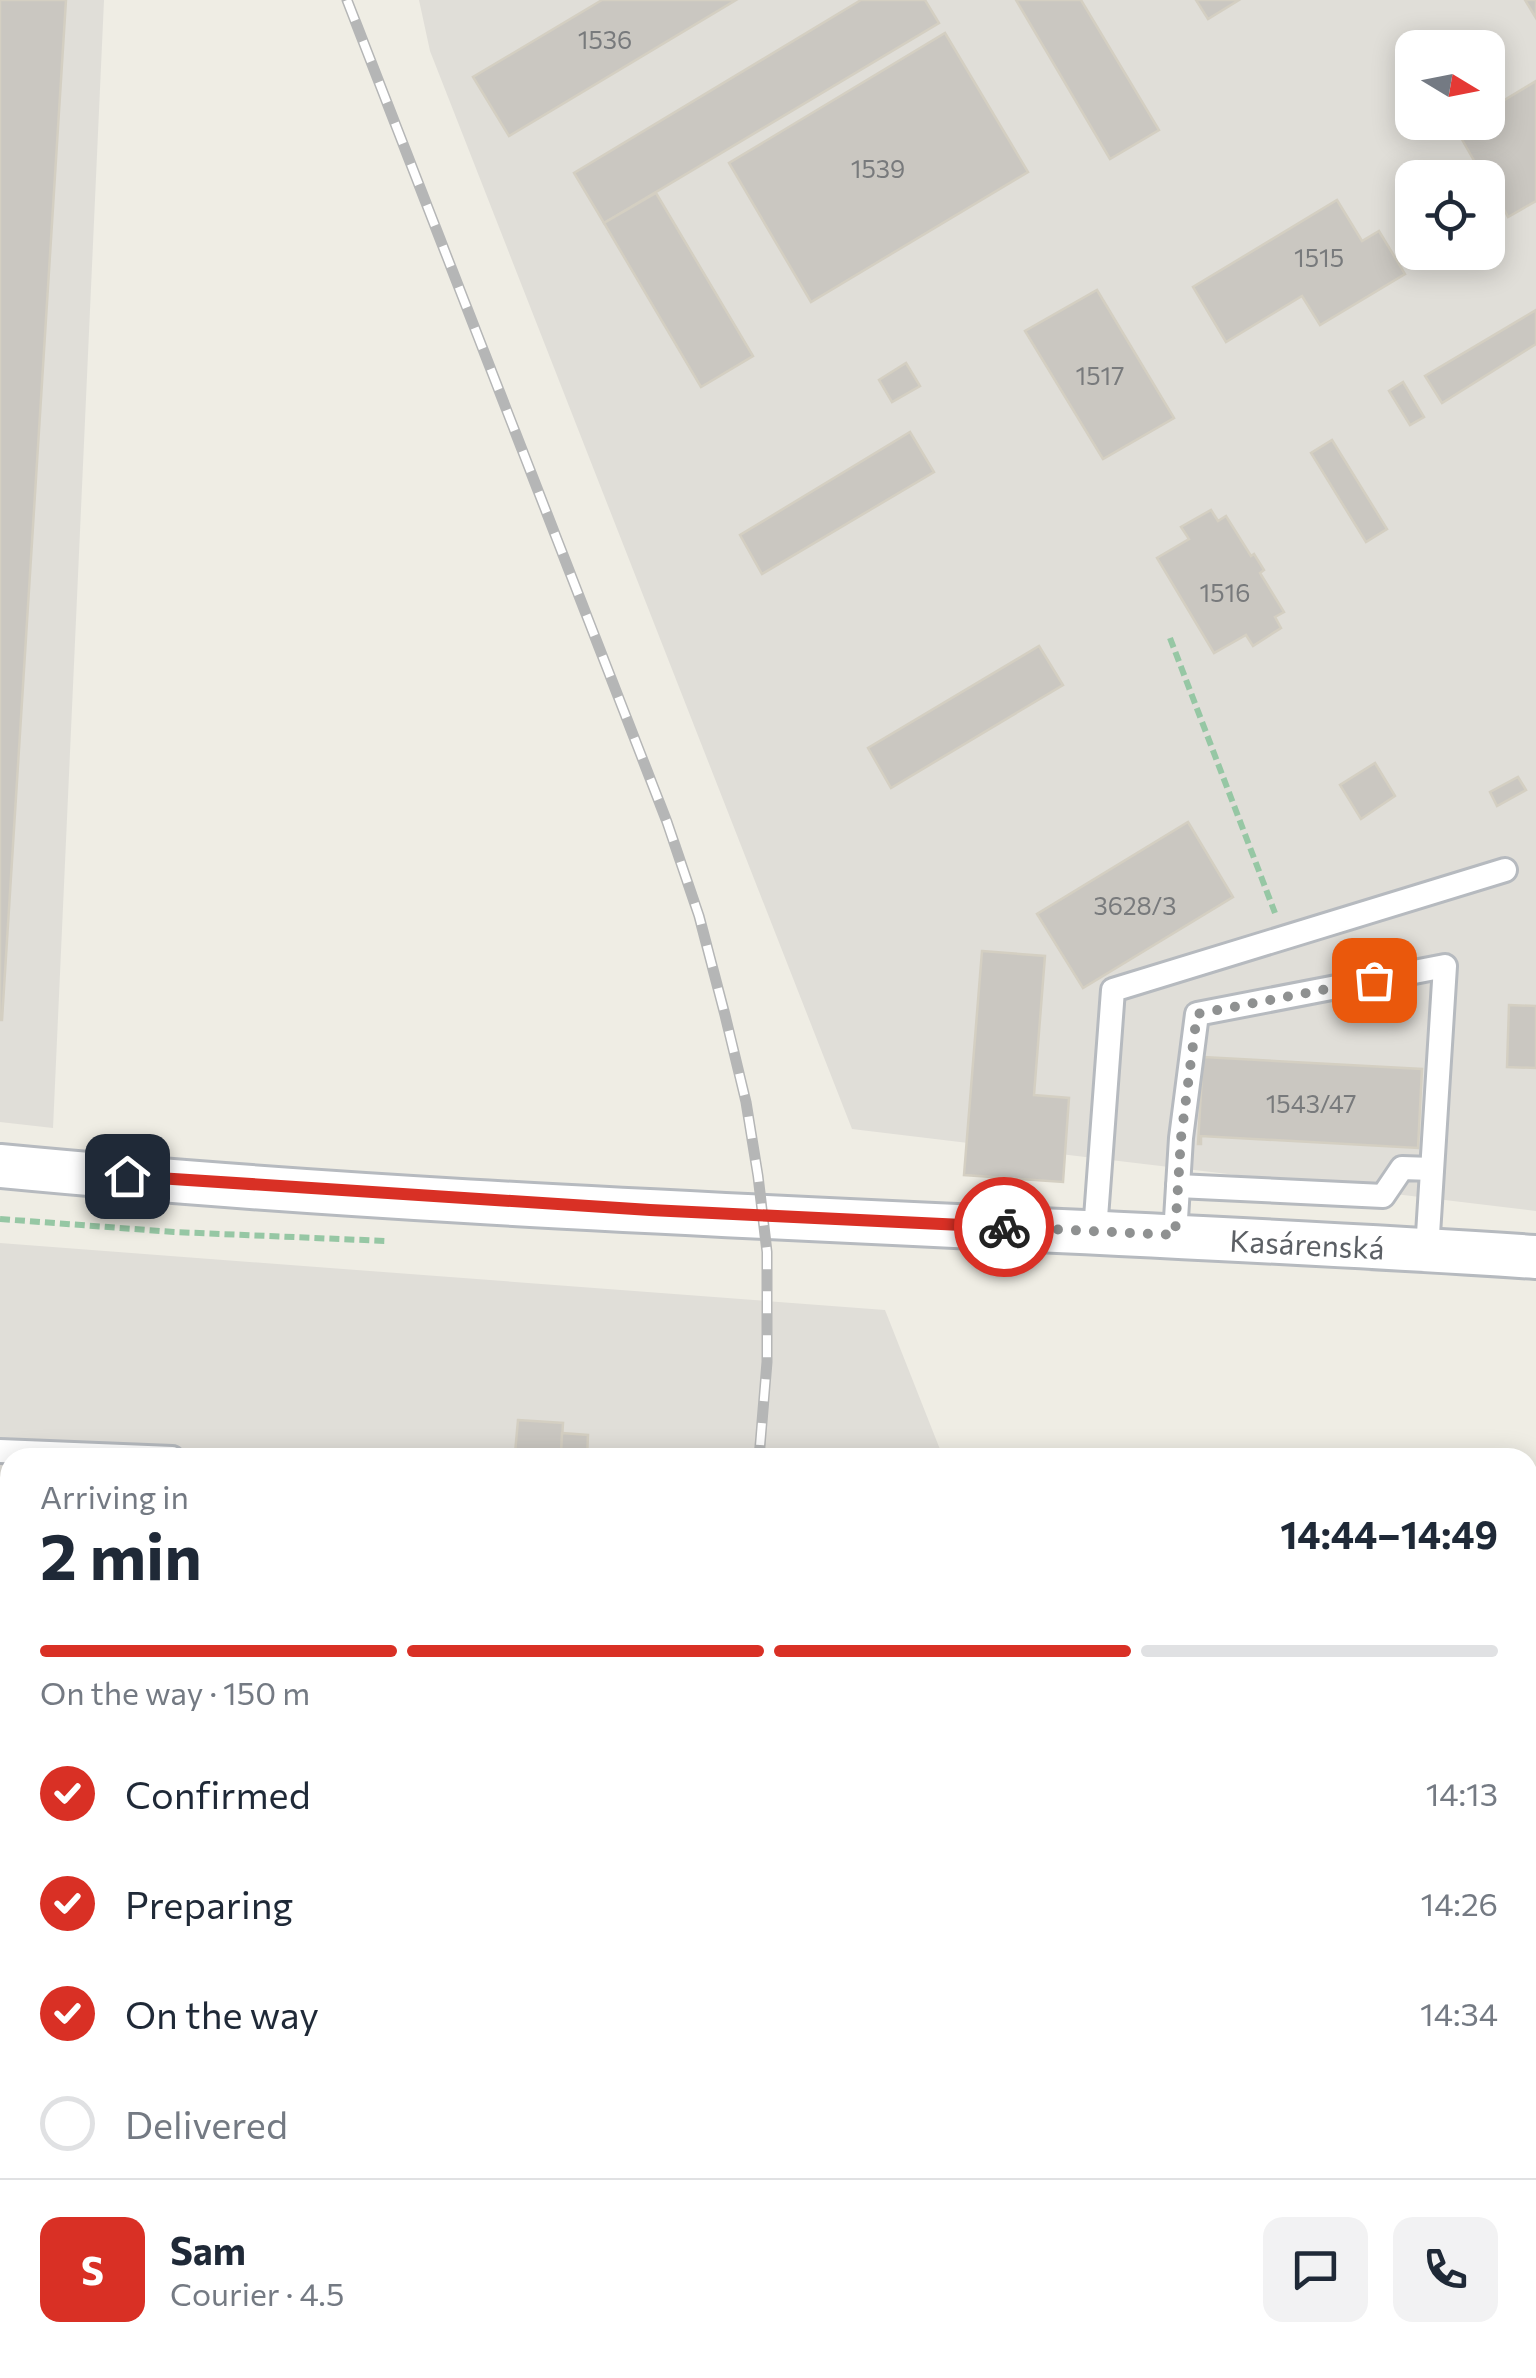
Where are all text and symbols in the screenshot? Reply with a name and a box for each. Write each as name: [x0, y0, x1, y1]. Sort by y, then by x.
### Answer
house number: 1536: [578, 24, 632, 54]
north arrow: [1395, 30, 1505, 140]
map controls: [1395, 30, 1505, 270]
house number: 1539: [851, 153, 905, 183]
button: locate: [1395, 160, 1505, 270]
house number: 1515: [1294, 242, 1344, 272]
house number: 1517: [1076, 360, 1124, 390]
house number: 1516: [1200, 577, 1250, 607]
house number: 3628/3: [1093, 890, 1177, 920]
pin: [1332, 938, 1417, 1023]
icon: bag: [1347, 953, 1402, 1008]
house number: 1543/47: [1266, 1088, 1356, 1118]
pin: [85, 1134, 170, 1219]
icon: home: [100, 1149, 155, 1204]
courier: [954, 1177, 1054, 1277]
icon: bike: [977, 1200, 1032, 1255]
street label: Kasárenská: [1229, 1220, 1385, 1266]
text: Arriving in: [40, 1476, 189, 1516]
text: 14:44–14:49: [1280, 1510, 1498, 1557]
text: 2 min: [40, 1514, 202, 1593]
text: On the way · 150 m: [40, 1672, 310, 1712]
icon: check: [40, 1766, 95, 1821]
text: Confirmed: [125, 1770, 311, 1817]
text: 14:13: [1426, 1773, 1498, 1813]
icon: check: [40, 1876, 95, 1931]
text: Preparing: [125, 1880, 293, 1927]
text: 14:26: [1420, 1883, 1498, 1923]
icon: check: [40, 1986, 95, 2041]
text: On the way: [125, 1990, 319, 2037]
text: 14:34: [1420, 1993, 1498, 2033]
text: Delivered: [125, 2100, 288, 2147]
button: chat: [1263, 2217, 1368, 2322]
button: phone: [1393, 2217, 1498, 2322]
text: Sam: [170, 2226, 246, 2273]
text: S: [81, 2246, 104, 2293]
text: Courier · 4.5: [170, 2273, 344, 2313]

